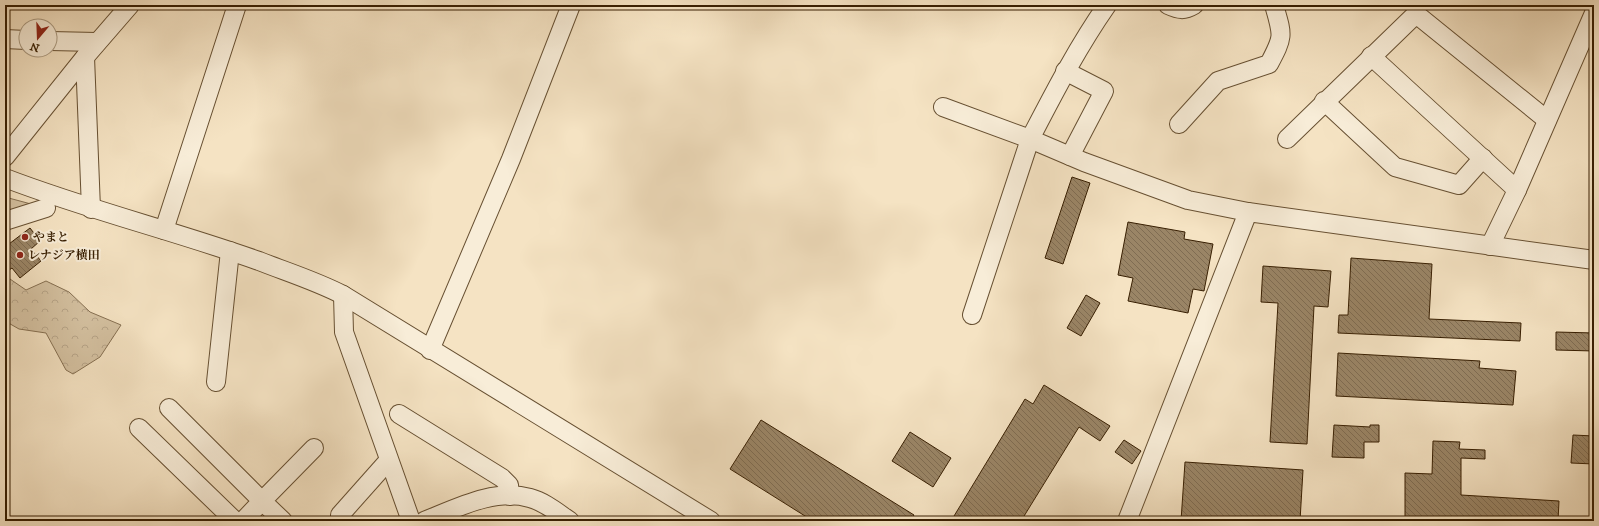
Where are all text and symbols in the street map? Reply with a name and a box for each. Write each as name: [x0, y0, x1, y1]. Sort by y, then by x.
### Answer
north arrow: [18, 18, 58, 58]
text: N: [29, 38, 42, 55]
place label: やまと: [33, 230, 69, 245]
marker: やまと: [20, 232, 30, 242]
place label: レナジア横田: [28, 248, 100, 263]
marker: レナジア横田: [15, 250, 25, 260]

